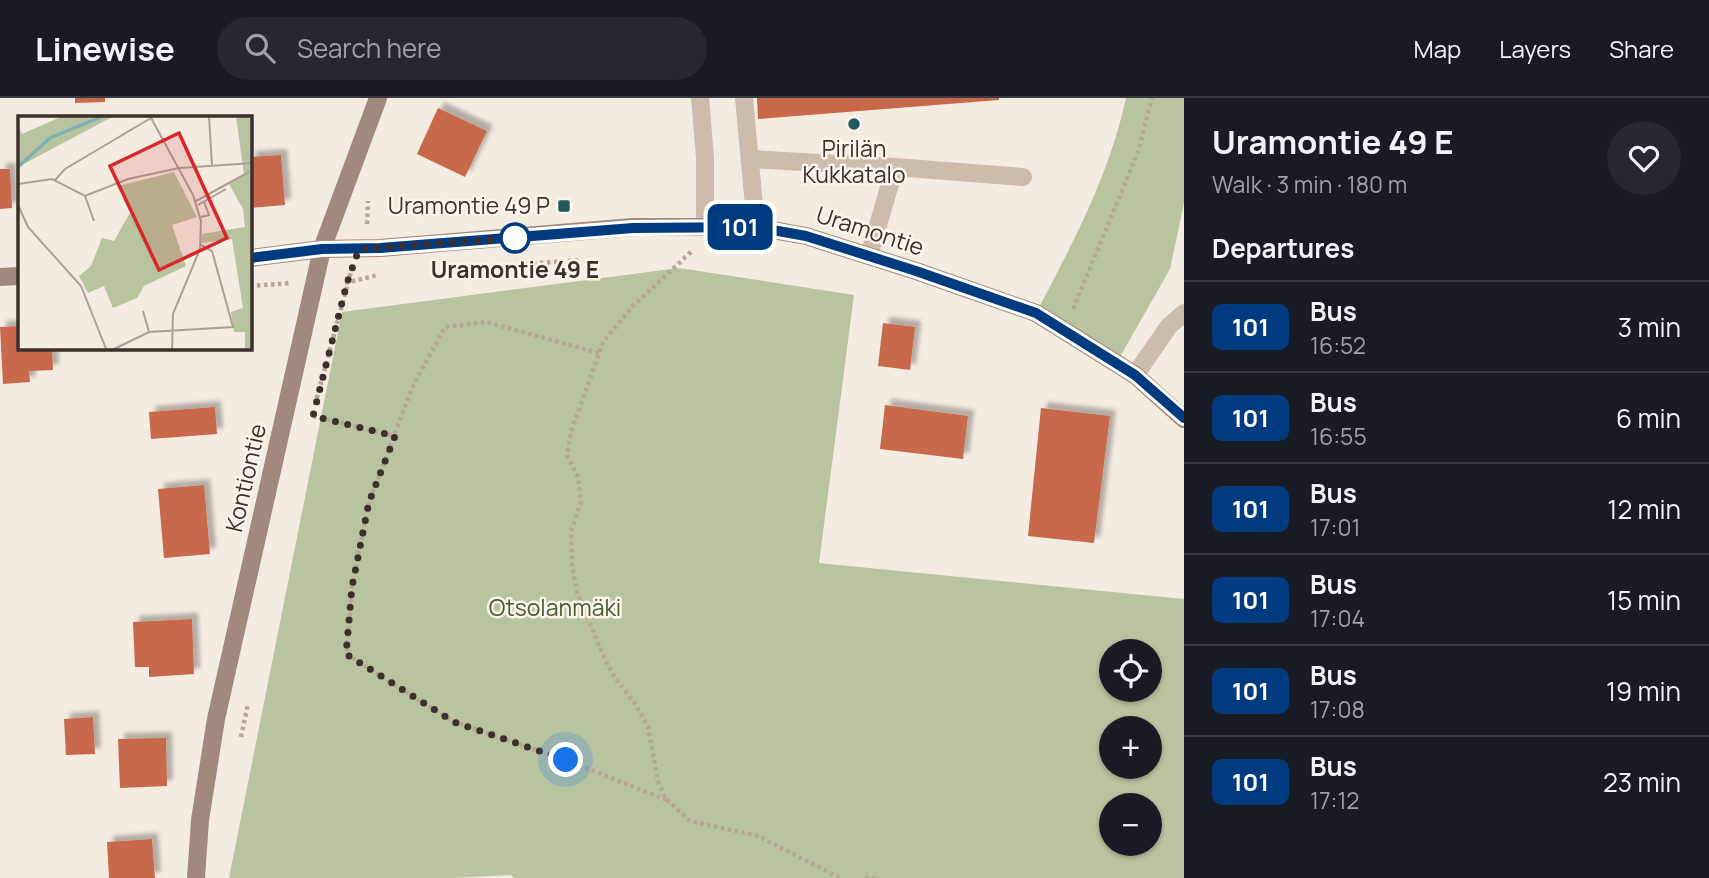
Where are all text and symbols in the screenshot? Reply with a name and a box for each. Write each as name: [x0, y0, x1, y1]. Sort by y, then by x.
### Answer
search box: [217, 17, 707, 80]
text: Linewise: [35, 26, 175, 71]
icon: search: [241, 29, 279, 67]
text: Search here: [297, 30, 441, 66]
text: Map: [1414, 32, 1461, 65]
text: Layers: [1499, 32, 1571, 65]
text: Share: [1609, 32, 1674, 65]
inset map: [18, 116, 252, 350]
marker: Pirilän Kukkatalo: [846, 116, 862, 132]
text: Uramontie 49 E: [1212, 119, 1454, 164]
button: heart: [1607, 121, 1681, 195]
place label: Pirilän Kukkatalo: [802, 132, 906, 190]
text: Walk · 3 min · 180 m: [1212, 168, 1407, 200]
place label: Uramontie 49 P: [388, 189, 550, 221]
marker: Uramontie 49 P: [556, 198, 572, 214]
street label: Uramontie: [812, 198, 928, 262]
line badge: 101: [700, 204, 780, 250]
text: 101: [722, 210, 758, 243]
marker: Uramontie 49 E: [500, 223, 530, 253]
text: Departures: [1212, 230, 1354, 266]
place label: Uramontie 49 E: [431, 253, 599, 285]
text: Bus: [1310, 293, 1357, 329]
text: 3 min: [1618, 309, 1681, 345]
text: 101: [1232, 310, 1269, 343]
text: 16:52: [1310, 329, 1366, 361]
text: Bus: [1310, 384, 1357, 420]
text: 6 min: [1616, 400, 1681, 436]
text: 101: [1232, 401, 1269, 434]
text: 16:55: [1310, 420, 1367, 452]
street label: Kontiontie: [217, 421, 273, 535]
text: Bus: [1310, 475, 1357, 511]
text: 12 min: [1607, 491, 1681, 527]
text: 101: [1232, 492, 1269, 525]
text: 17:01: [1310, 511, 1360, 543]
text: Bus: [1310, 566, 1357, 602]
text: 15 min: [1607, 582, 1681, 618]
text: 101: [1232, 583, 1269, 616]
park label: Otsolanmäki: [489, 591, 621, 623]
text: 17:04: [1310, 602, 1365, 634]
map controls: [1099, 639, 1162, 856]
button: locate: [1099, 639, 1162, 702]
text: Bus: [1310, 657, 1357, 693]
text: 19 min: [1606, 673, 1681, 709]
text: 101: [1232, 674, 1269, 707]
text: 17:08: [1310, 693, 1365, 725]
button: +: [1099, 716, 1162, 779]
your location: [548, 742, 583, 777]
text: Bus: [1310, 748, 1357, 784]
text: 23 min: [1603, 764, 1681, 800]
text: 101: [1232, 765, 1269, 798]
text: 17:12: [1310, 784, 1359, 816]
button: −: [1099, 793, 1162, 856]

